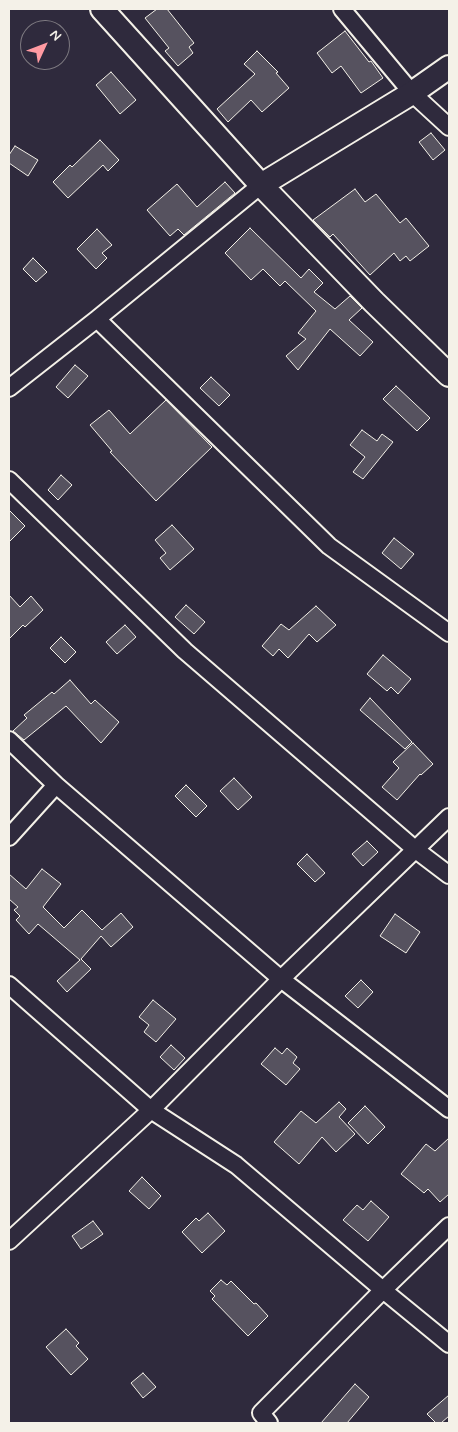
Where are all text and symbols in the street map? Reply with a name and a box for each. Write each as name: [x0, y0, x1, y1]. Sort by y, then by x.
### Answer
north arrow: [20, 20, 70, 70]
text: N: [45, 26, 65, 45]

